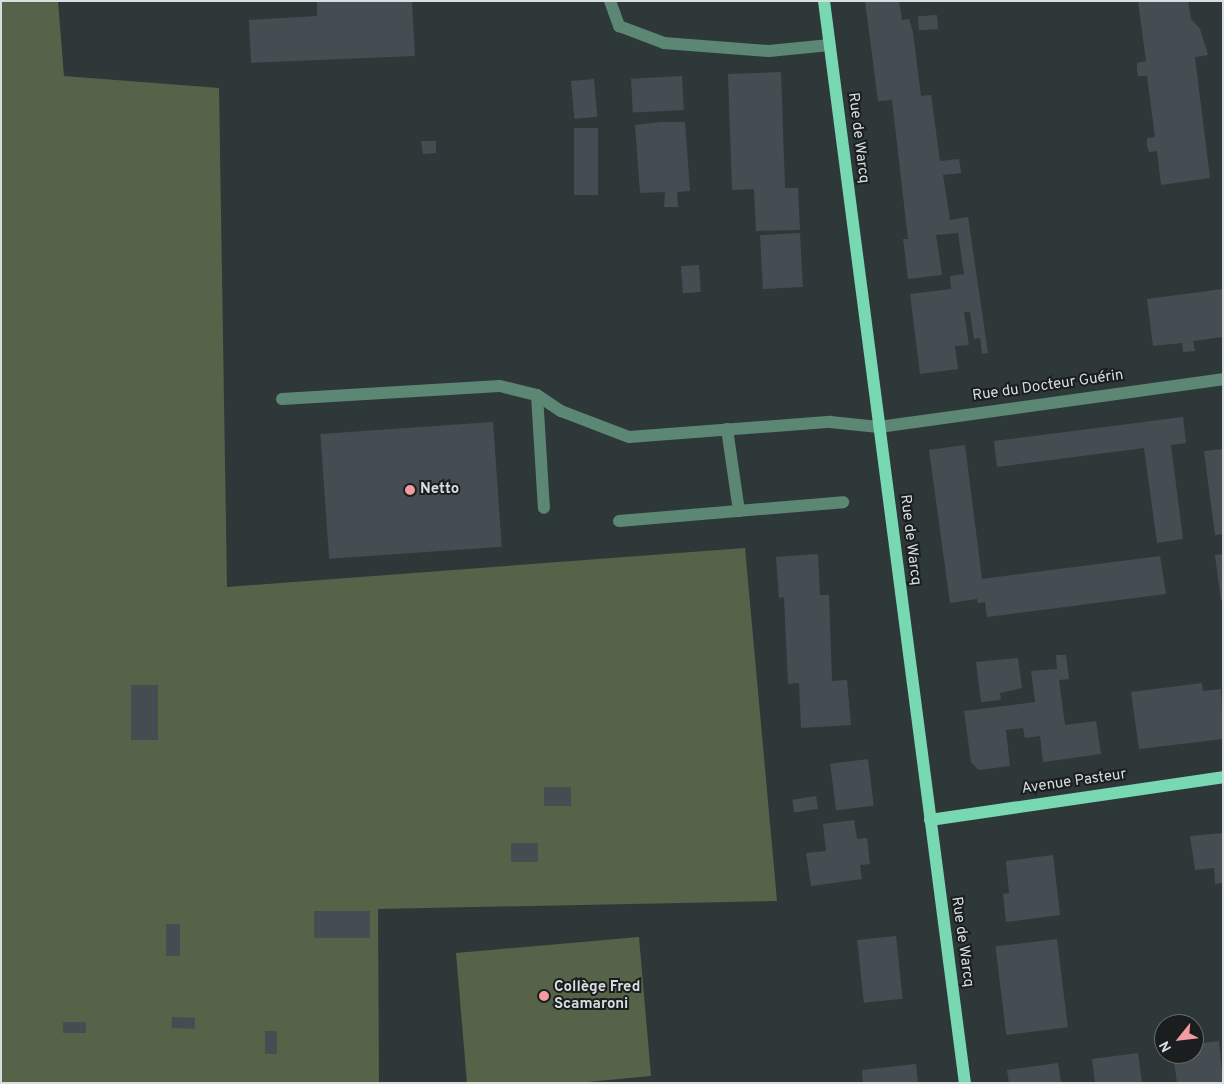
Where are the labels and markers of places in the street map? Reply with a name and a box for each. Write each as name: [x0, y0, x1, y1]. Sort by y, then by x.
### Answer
place label: Netto: [420, 481, 459, 499]
marker: Netto: [404, 484, 416, 496]
place label: Collège Fred Scamaroni: [554, 978, 640, 1013]
marker: Collège Fred Scamaroni: [538, 990, 550, 1002]

